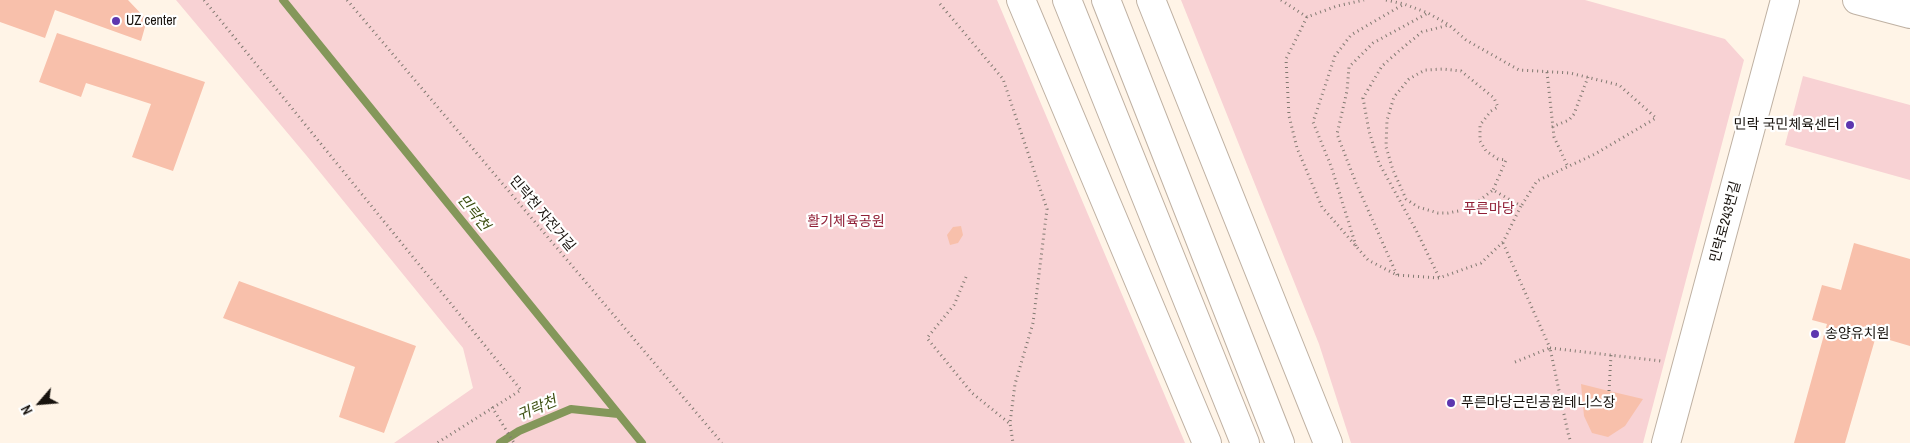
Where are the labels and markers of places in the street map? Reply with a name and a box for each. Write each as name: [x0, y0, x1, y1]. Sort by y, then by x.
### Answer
place label: UZ center: [126, 13, 176, 29]
marker: UZ center: [110, 15, 122, 27]
place label: 민락 국민체육센터: [1734, 117, 1840, 133]
marker: 민락 국민체육센터: [1844, 119, 1856, 131]
place label: 송양유치원: [1825, 326, 1889, 342]
marker: 송양유치원: [1809, 328, 1821, 340]
place label: 푸른마당근린공원테니스장: [1461, 395, 1616, 411]
marker: 푸른마당근린공원테니스장: [1445, 397, 1457, 409]

